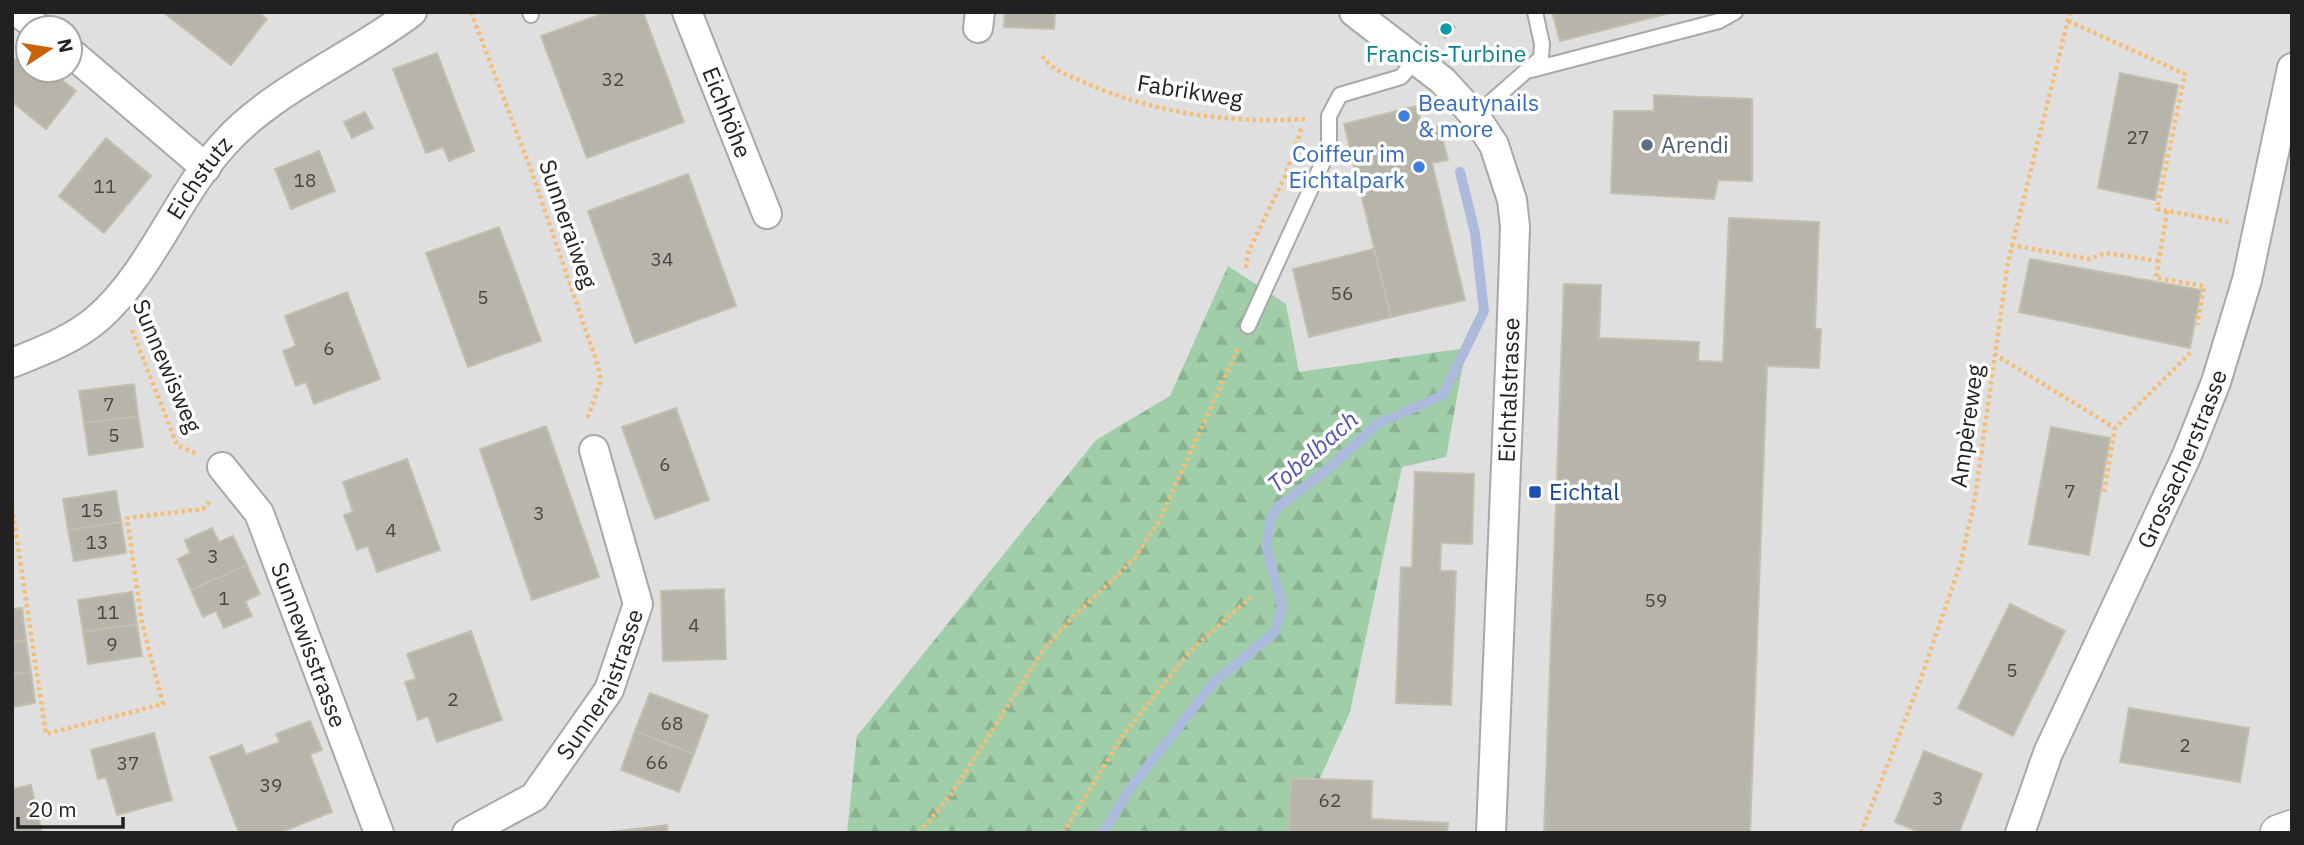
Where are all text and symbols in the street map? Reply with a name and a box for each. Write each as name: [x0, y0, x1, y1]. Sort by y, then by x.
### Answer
north arrow: [14, 14, 84, 84]
marker: Francis-Turbine: [1438, 21, 1454, 37]
text: N: [52, 36, 79, 55]
place label: Francis-Turbine: [1366, 38, 1526, 68]
street label: Eichhöhe: [696, 62, 759, 162]
house number: 32: [602, 67, 624, 91]
street label: Fabrikweg: [1135, 67, 1245, 113]
place label: Beautynails & more: [1418, 87, 1539, 143]
marker: Beautynails & more: [1396, 108, 1412, 124]
house number: 27: [2127, 125, 2149, 149]
street label: Eichstutz: [159, 129, 238, 224]
place label: Arendi: [1661, 129, 1729, 159]
marker: Arendi: [1639, 137, 1655, 153]
place label: Coiffeur im Eichtalpark: [1288, 138, 1405, 194]
street label: Sunneraiweg: [533, 155, 605, 292]
marker: Coiffeur im Eichtalpark: [1411, 159, 1427, 175]
house number: 18: [294, 168, 316, 192]
house number: 11: [94, 174, 116, 198]
house number: 34: [651, 247, 673, 271]
house number: 56: [1331, 281, 1353, 305]
house number: 5: [477, 285, 489, 309]
street label: Sunnewisweg: [126, 294, 209, 437]
street label: Eichtalstrasse: [1490, 317, 1526, 463]
house number: 6: [323, 336, 335, 360]
street label: Ampèreweg: [1943, 362, 1989, 489]
street label: Grossacherstrasse: [2130, 366, 2233, 553]
house number: 7: [103, 392, 115, 416]
water label: Tobelbach: [1260, 403, 1364, 500]
house number: 5: [108, 423, 120, 447]
house number: 6: [659, 452, 671, 476]
place label: Eichtal: [1549, 476, 1619, 506]
house number: 7: [2064, 479, 2076, 503]
marker: Eichtal: [1527, 484, 1543, 500]
house number: 15: [81, 498, 103, 522]
house number: 3: [533, 501, 545, 525]
house number: 4: [385, 518, 397, 542]
house number: 13: [86, 530, 108, 554]
house number: 3: [207, 544, 219, 568]
street label: Sunnewisstrasse: [265, 558, 354, 732]
house number: 1: [218, 586, 230, 610]
house number: 59: [1645, 588, 1667, 612]
house number: 11: [97, 600, 119, 624]
street label: Sunneraistrasse: [549, 605, 649, 765]
house number: 4: [688, 613, 700, 637]
house number: 9: [106, 632, 118, 656]
house number: 5: [2006, 658, 2018, 682]
house number: 2: [447, 687, 459, 711]
house number: 68: [661, 711, 683, 735]
house number: 2: [2179, 733, 2191, 757]
house number: 66: [646, 750, 668, 774]
house number: 37: [117, 751, 139, 775]
house number: 39: [260, 773, 282, 797]
scale bar: [18, 786, 122, 830]
house number: 3: [1932, 786, 1944, 810]
house number: 62: [1319, 788, 1341, 812]
text: 20 m: [28, 795, 77, 823]

